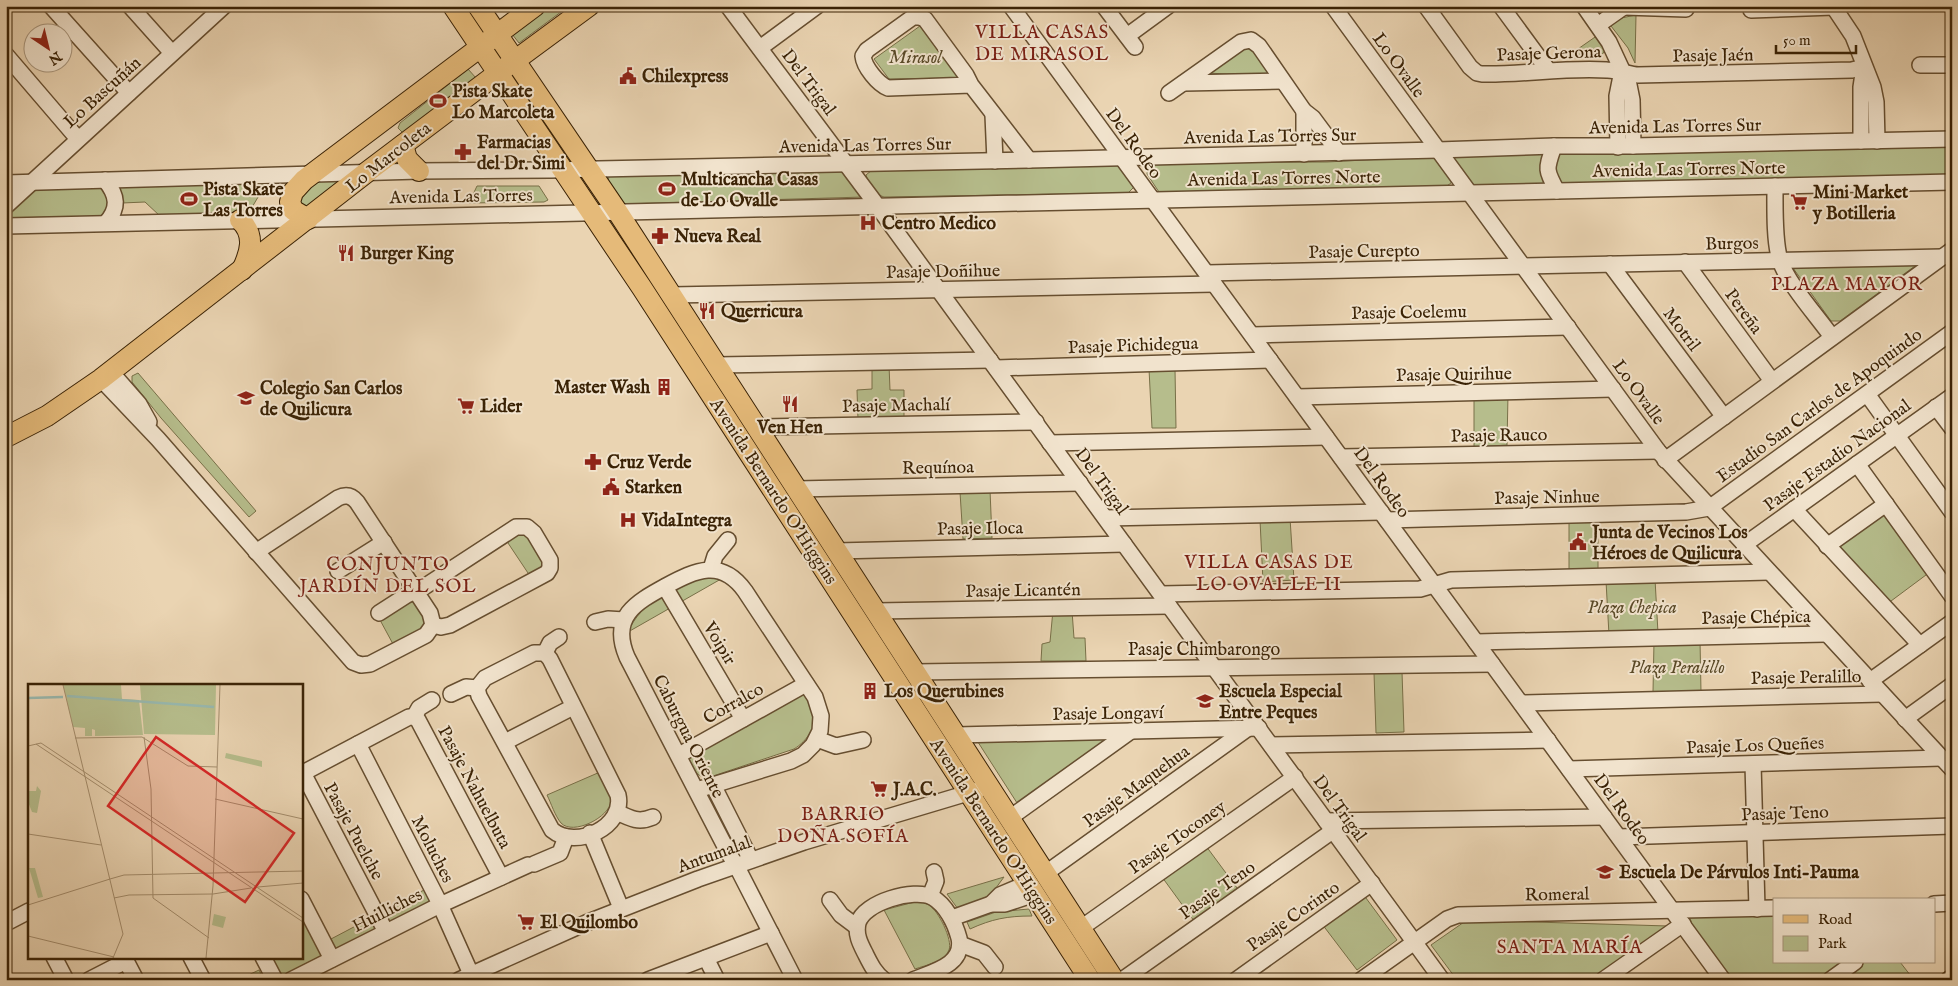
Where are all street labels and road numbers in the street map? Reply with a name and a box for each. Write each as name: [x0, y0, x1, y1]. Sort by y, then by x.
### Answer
street label: Lo Ovalle: [1366, 29, 1429, 103]
street label: Pasaje Gerona: [1496, 41, 1602, 68]
street label: Pasaje Jaén: [1672, 44, 1754, 69]
street label: Del Trigal: [775, 45, 840, 121]
street label: Lo Bascuñán: [59, 52, 147, 134]
street label: Del Rodeo: [1099, 104, 1166, 184]
street label: Avenida Las Torres Sur: [1588, 114, 1762, 141]
street label: Lo Marcoleta: [342, 117, 436, 199]
street label: Avenida Las Torres Sur: [1183, 124, 1357, 151]
street label: Avenida Las Torres Sur: [778, 133, 952, 160]
street label: Avenida Las Torres Norte: [1591, 157, 1786, 184]
street label: Avenida Las Torres Norte: [1186, 166, 1381, 193]
street label: Avenida Las Torres: [388, 185, 533, 210]
street label: Burgos: [1705, 233, 1759, 256]
street label: Pasaje Curepto: [1308, 240, 1420, 265]
street label: Pasaje Doñihue: [886, 260, 1000, 285]
street label: Pereña: [1719, 285, 1767, 339]
street label: Pasaje Coelemu: [1351, 301, 1467, 326]
street label: Motril: [1657, 303, 1705, 356]
street label: Estadio San Carlos de Apoquindo: [1713, 324, 1927, 489]
street label: Pasaje Pichidegua: [1067, 333, 1199, 360]
street label: Lo Ovalle: [1606, 356, 1669, 430]
street label: Pasaje Quirihue: [1396, 363, 1512, 388]
street label: Avenida Bernardo O'Higgins: [703, 393, 842, 589]
street label: Pasaje Machalí: [842, 394, 951, 419]
street label: Pasaje Estadio Nacional: [1760, 395, 1916, 517]
street label: Pasaje Rauco: [1450, 424, 1548, 449]
street label: Del Rodeo: [1347, 443, 1414, 523]
street label: Del Trigal: [1069, 444, 1133, 520]
street label: Requínoa: [902, 456, 974, 481]
street label: Pasaje Ninhue: [1494, 486, 1600, 511]
street label: Pasaje Iloca: [937, 517, 1024, 542]
street label: Pasaje Licantén: [965, 579, 1081, 604]
street label: Pasaje Chépica: [1701, 606, 1811, 631]
street label: Voipir: [696, 617, 741, 670]
street label: Pasaje Chimbarongo: [1128, 639, 1280, 662]
street label: Pasaje Peralillo: [1750, 666, 1862, 691]
street label: Caburgua Oriente: [647, 671, 729, 802]
street label: Corralco: [699, 678, 768, 730]
street label: Pasaje Longaví: [1052, 702, 1165, 727]
street label: Pasaje Nahuelbuta: [432, 722, 516, 853]
street label: Avenida Bernardo O'Higgins: [923, 733, 1062, 929]
street label: Pasaje Los Queñes: [1686, 733, 1824, 760]
street label: Pasaje Maquehua: [1079, 741, 1195, 834]
street label: Del Rodeo: [1587, 770, 1654, 850]
street label: Del Trigal: [1307, 771, 1371, 847]
street label: Pasaje Puelche: [317, 779, 388, 884]
street label: Pasaje Toconey: [1125, 796, 1231, 880]
street label: Pasaje Teno: [1741, 801, 1830, 828]
street label: Moluches: [405, 812, 458, 887]
street label: Antumalal: [674, 831, 754, 880]
street label: Pasaje Teno: [1175, 856, 1261, 926]
street label: Pasaje Corinto: [1243, 877, 1345, 958]
street label: Romeral: [1524, 883, 1590, 908]
street label: Huilliches: [349, 884, 427, 939]

